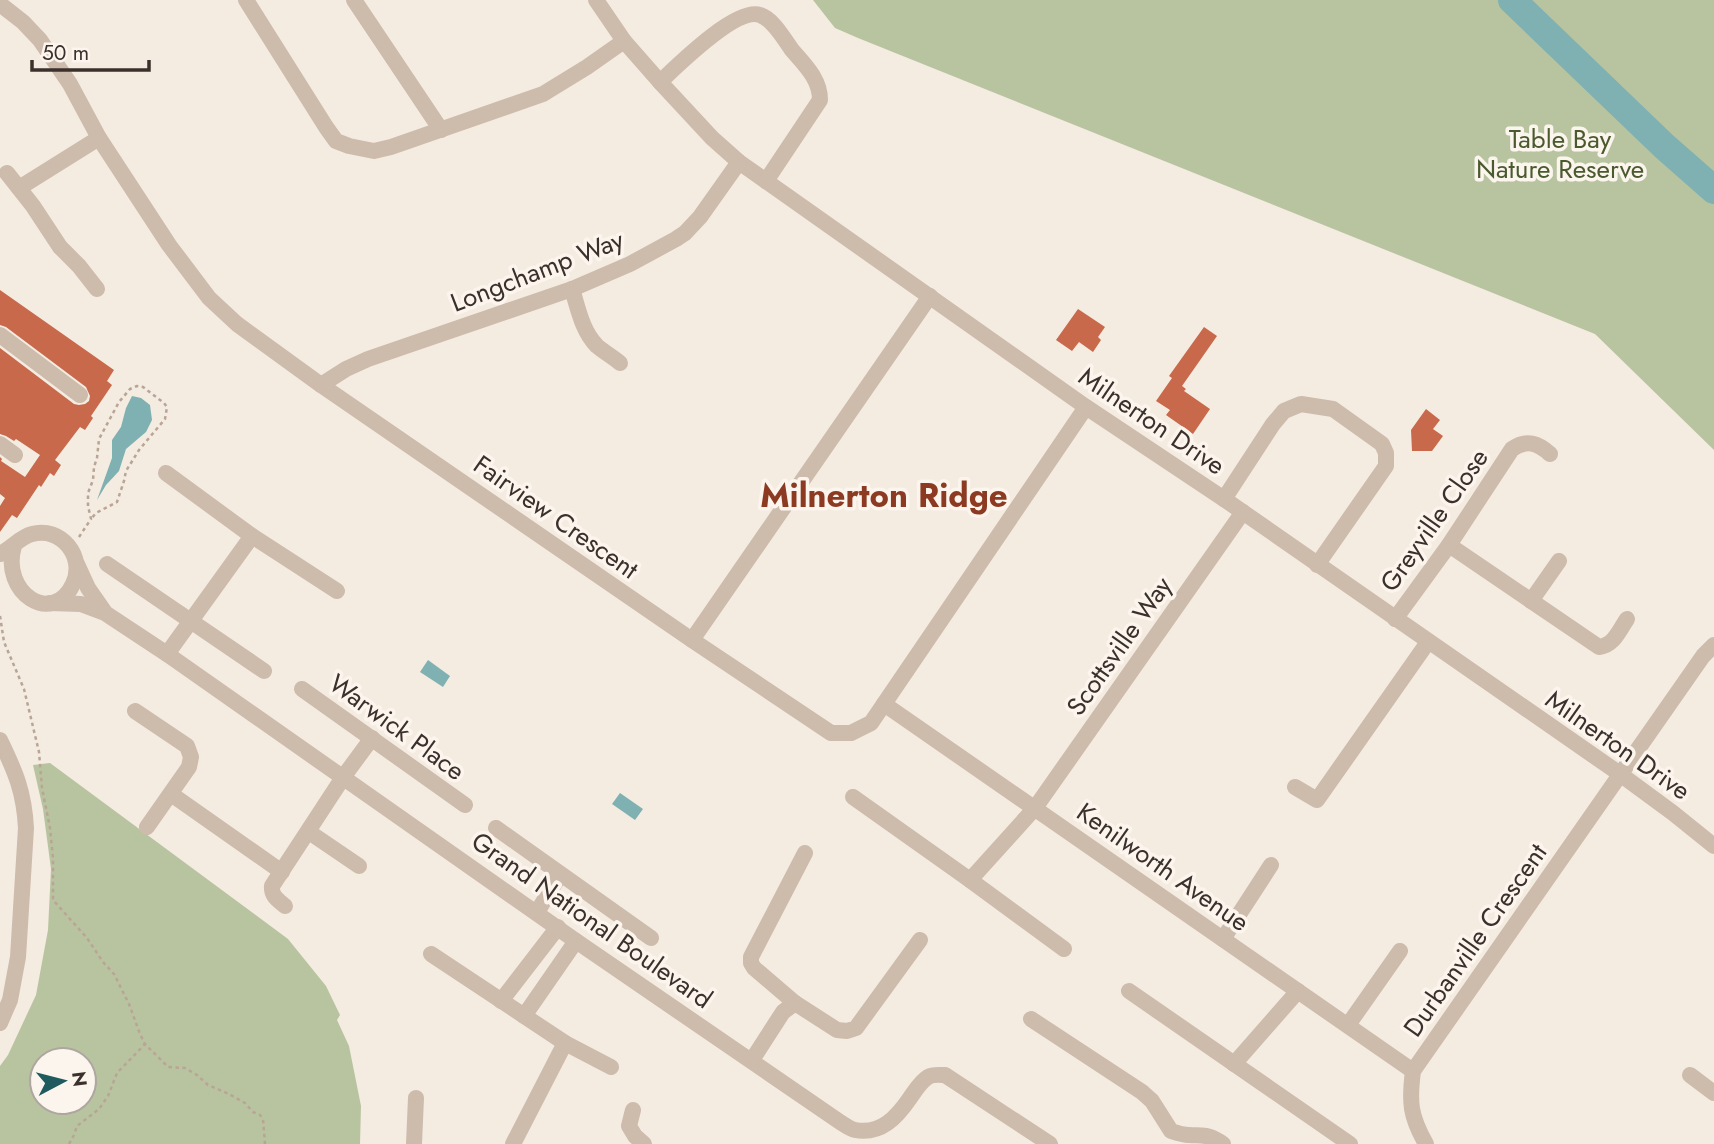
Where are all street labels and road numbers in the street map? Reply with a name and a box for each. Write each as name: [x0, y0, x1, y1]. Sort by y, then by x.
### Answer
street label: Longchamp Way: [445, 220, 630, 321]
street label: Milnerton Drive: [1071, 358, 1233, 484]
street label: Greyville Close: [1371, 441, 1497, 599]
street label: Fairview Crescent: [466, 446, 647, 589]
street label: Scottsville Way: [1057, 568, 1181, 723]
street label: Warwick Place: [321, 665, 473, 789]
street label: Milnerton Drive: [1538, 681, 1698, 809]
street label: Kenilworth Avenue: [1069, 793, 1257, 941]
street label: Grand National Boulevard: [464, 822, 720, 1018]
street label: Durbanville Crescent: [1394, 835, 1556, 1044]

